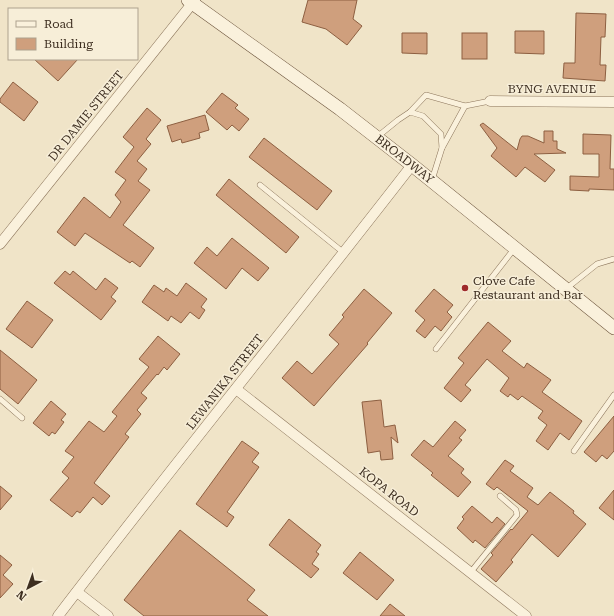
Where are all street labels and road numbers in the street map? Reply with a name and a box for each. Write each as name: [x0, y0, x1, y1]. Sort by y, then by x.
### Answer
street label: DR DAMIE STREET: [45, 68, 127, 164]
street label: BYNG AVENUE: [508, 82, 596, 96]
street label: BROADWAY: [372, 132, 437, 187]
street label: LEWANIKA STREET: [184, 332, 266, 432]
street label: KOPA ROAD: [356, 464, 422, 520]

